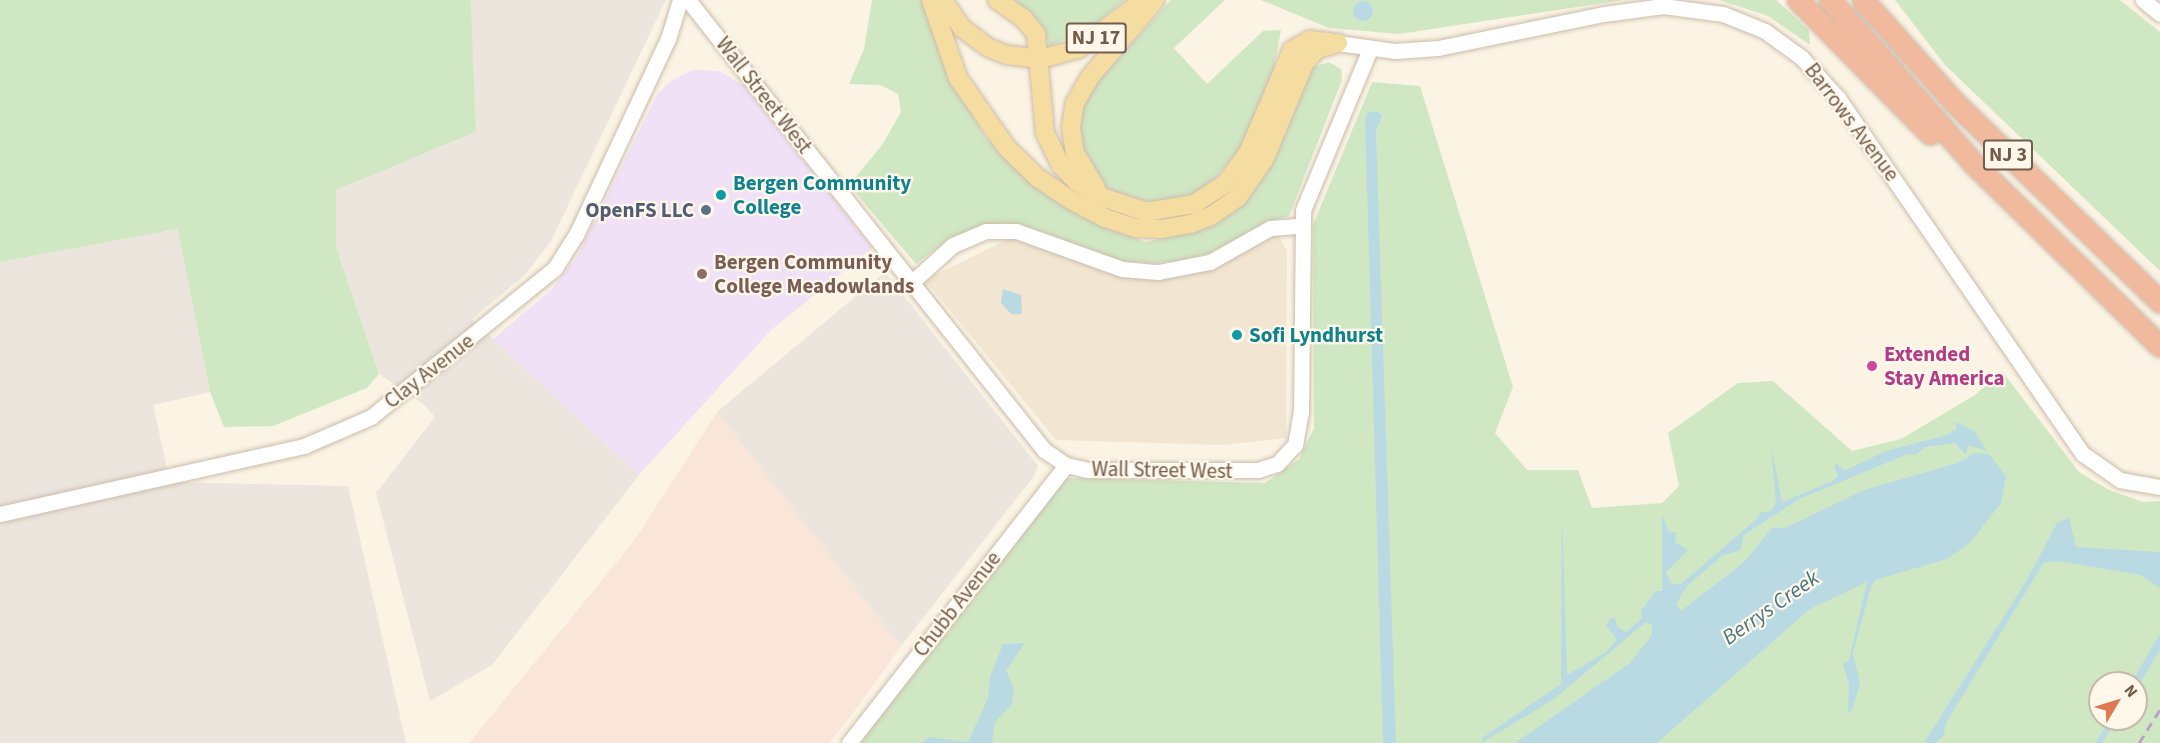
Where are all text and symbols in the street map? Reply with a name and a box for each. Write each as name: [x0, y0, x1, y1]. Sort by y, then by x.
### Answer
road number: NJ 17: [1064, 21, 1128, 55]
street label: Wall Street West: [711, 32, 817, 158]
street label: Barrows Avenue: [1799, 58, 1905, 186]
road number: NJ 3: [1982, 138, 2034, 172]
place label: Bergen Community College: [733, 170, 911, 220]
marker: Bergen Community College: [714, 188, 728, 202]
place label: OpenFS LLC: [585, 197, 694, 223]
marker: OpenFS LLC: [699, 203, 713, 217]
place label: Bergen Community College Meadowlands: [714, 249, 914, 299]
marker: Bergen Community College Meadowlands: [695, 267, 709, 281]
place label: Sofi Lyndhurst: [1249, 322, 1383, 348]
street label: Clay Avenue: [379, 328, 479, 414]
marker: Sofi Lyndhurst: [1230, 328, 1244, 342]
place label: Extended Stay America: [1884, 341, 2005, 391]
marker: Extended Stay America: [1865, 359, 1879, 373]
street label: Wall Street West: [1091, 456, 1233, 484]
street label: Chubb Avenue: [908, 546, 1006, 662]
water label: Berrys Creek: [1717, 565, 1825, 651]
north arrow: [2088, 671, 2148, 731]
text: N: [2119, 680, 2143, 702]

